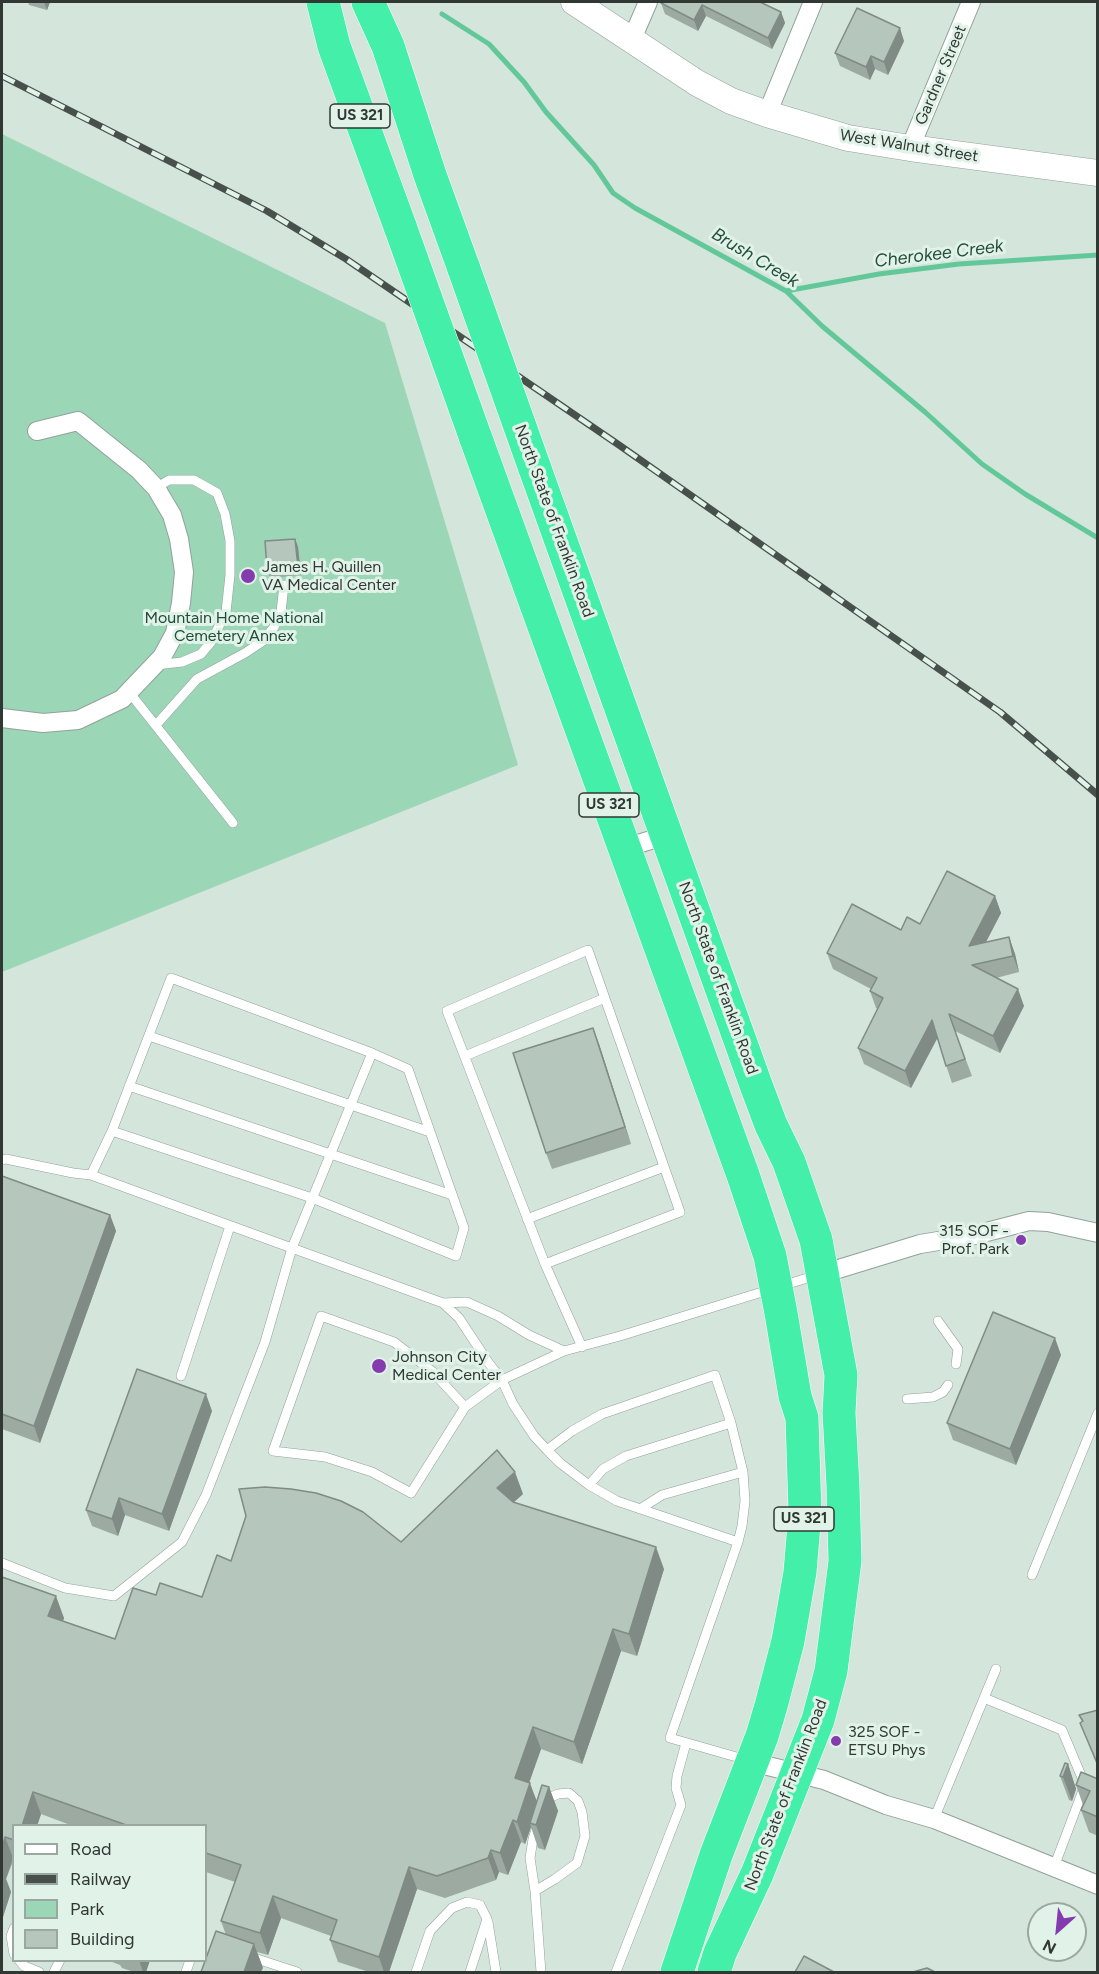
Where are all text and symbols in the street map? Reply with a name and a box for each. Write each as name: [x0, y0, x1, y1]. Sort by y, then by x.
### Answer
street label: Gardner Street: [911, 22, 971, 128]
road number: US 321: [330, 104, 390, 128]
street label: West Walnut Street: [838, 126, 980, 166]
water label: Brush Creek: [708, 224, 802, 292]
water label: Cherokee Creek: [873, 235, 1005, 273]
street label: North State of Franklin Road: [510, 422, 598, 620]
place label: James H. Quillen VA Medical Center: [262, 557, 396, 595]
marker: James H. Quillen VA Medical Center: [239, 567, 257, 585]
park label: Mountain Home National Cemetery Annex: [144, 608, 324, 646]
road number: US 321: [579, 793, 639, 817]
street label: North State of Franklin Road: [674, 879, 762, 1077]
place label: 315 SOF - Prof. Park: [939, 1221, 1009, 1259]
marker: 315 SOF - Prof. Park: [1014, 1233, 1028, 1247]
place label: Johnson City Medical Center: [392, 1347, 501, 1385]
marker: Johnson City Medical Center: [370, 1357, 388, 1375]
road number: US 321: [774, 1507, 834, 1531]
street label: North State of Franklin Road: [741, 1697, 831, 1893]
place label: 325 SOF - ETSU Phys: [848, 1722, 925, 1760]
marker: 325 SOF - ETSU Phys: [829, 1734, 843, 1748]
legend: [12, 1824, 207, 1962]
text: Road: [70, 1838, 111, 1860]
text: Railway: [70, 1868, 131, 1890]
text: Park: [70, 1898, 104, 1920]
north arrow: [1027, 1902, 1087, 1962]
text: Building: [70, 1928, 135, 1950]
text: N: [1040, 1935, 1059, 1958]

